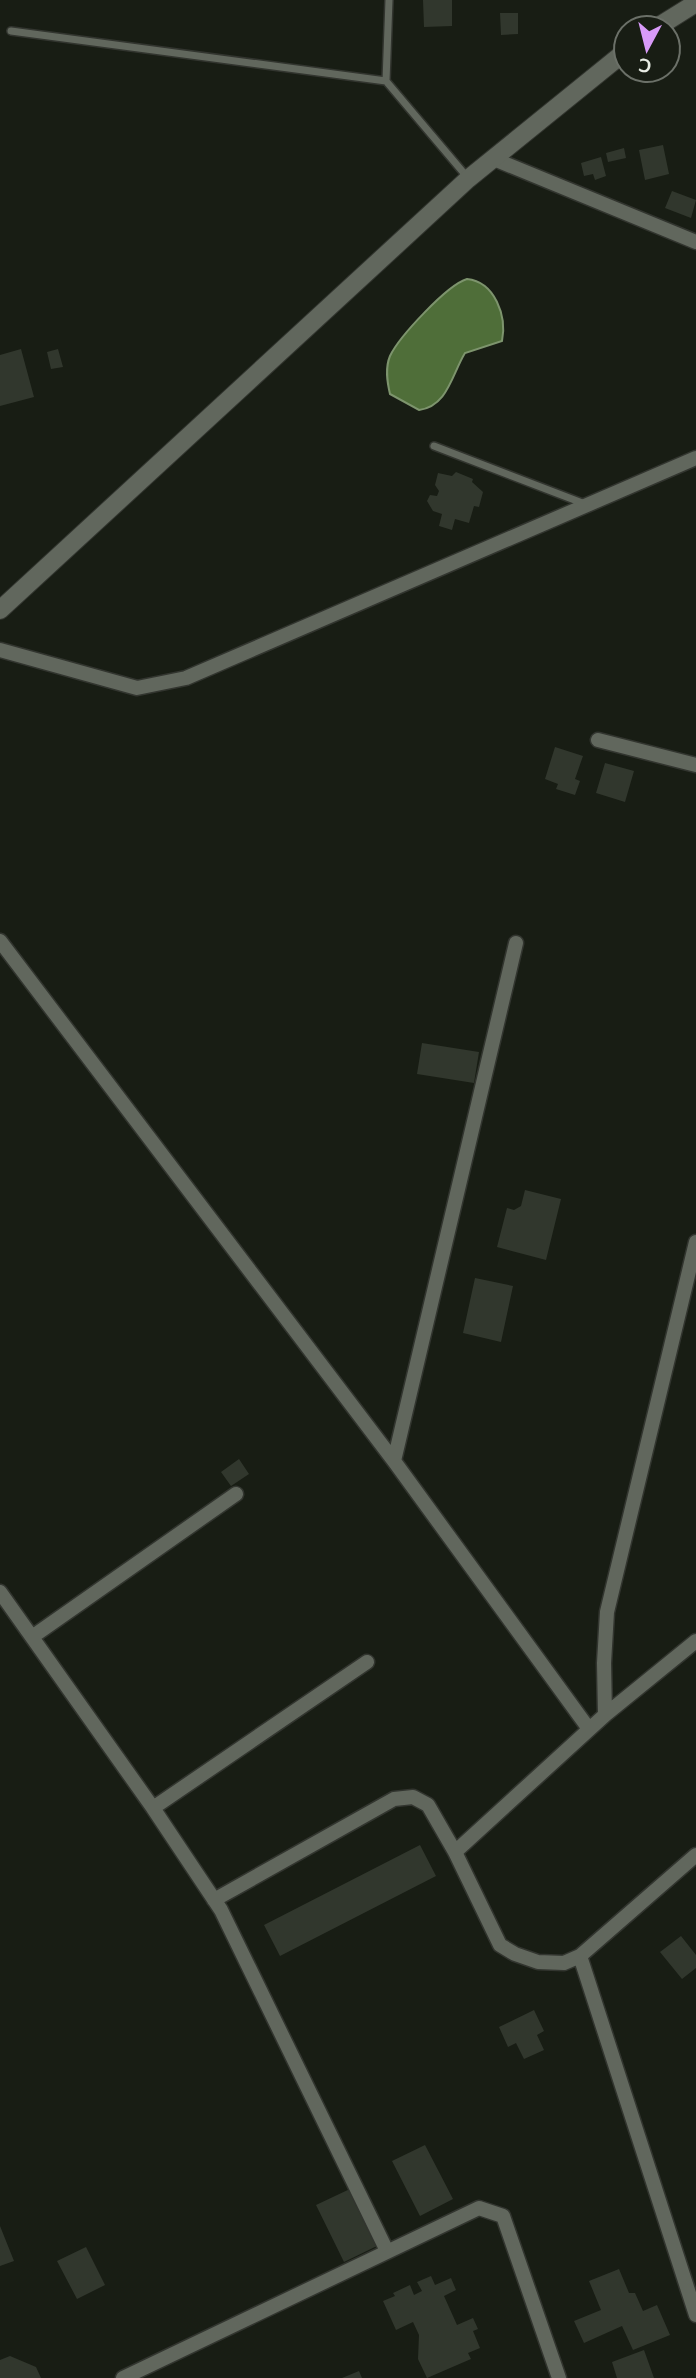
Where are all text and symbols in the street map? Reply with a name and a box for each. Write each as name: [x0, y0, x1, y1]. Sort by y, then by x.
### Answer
north arrow: [612, 14, 682, 84]
text: С: [637, 51, 653, 79]

